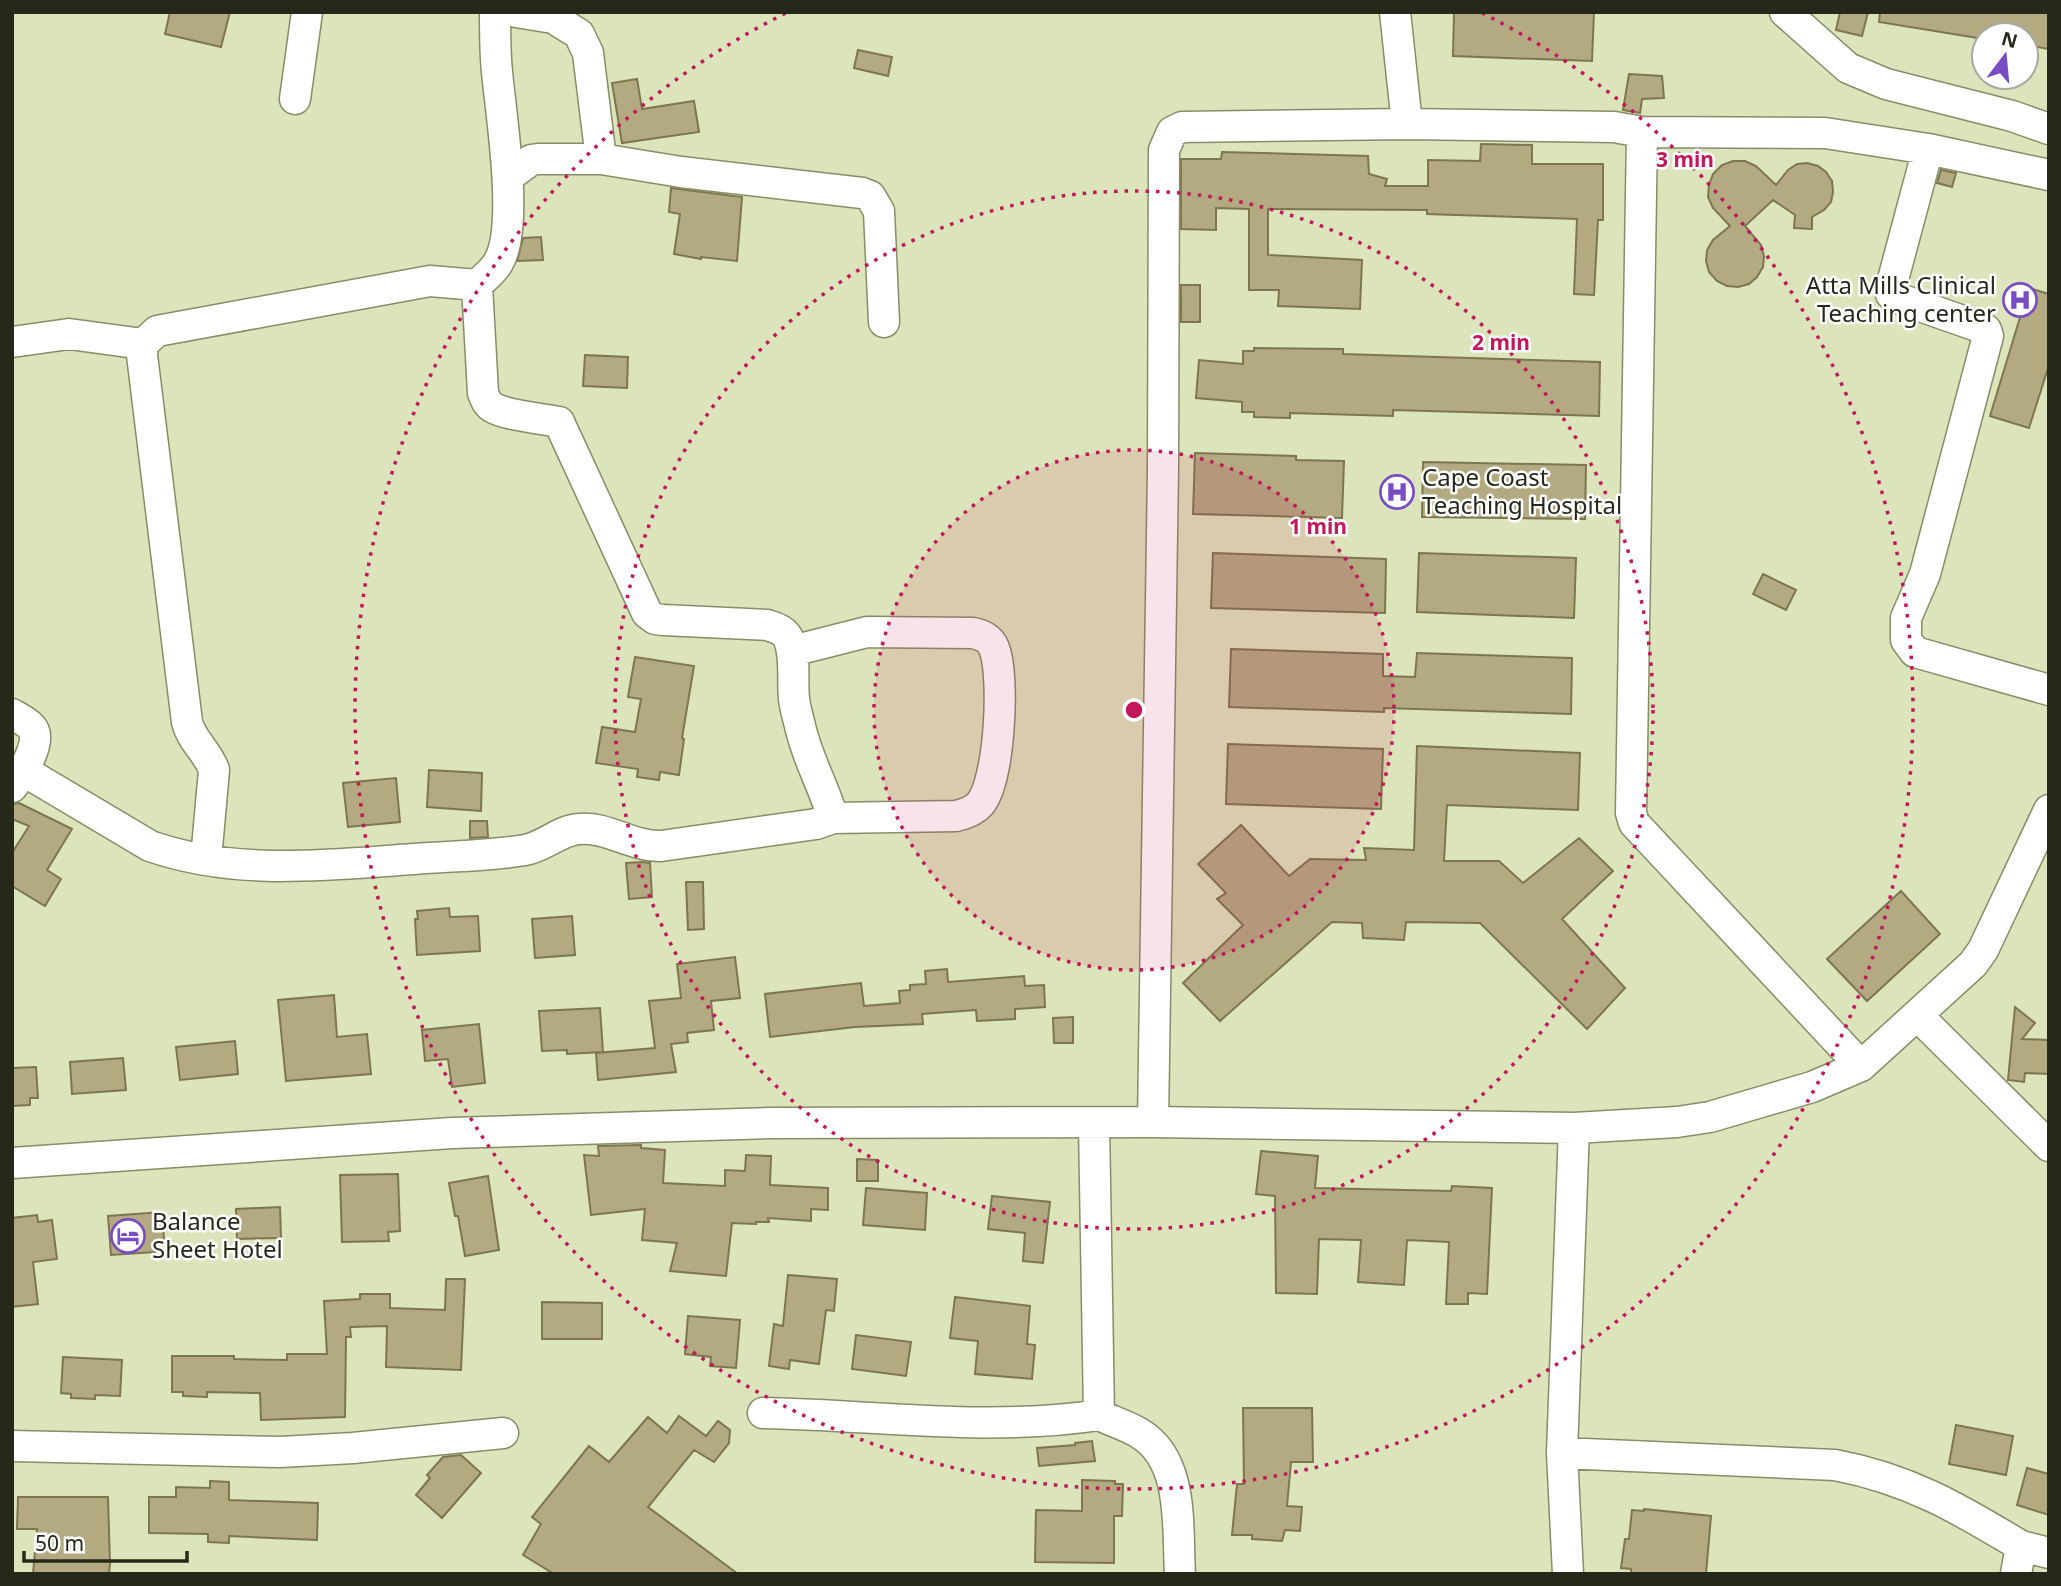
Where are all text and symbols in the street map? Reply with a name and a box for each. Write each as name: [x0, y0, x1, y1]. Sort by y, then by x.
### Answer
north arrow: [1970, 21, 2040, 91]
text: N: [1999, 25, 2021, 54]
text: 3 min: [1656, 145, 1714, 173]
place label: Atta Mills Clinical Teaching center: [1806, 268, 1996, 329]
hospital icon: Atta Mills Clinical Teaching center: [2001, 281, 2039, 319]
text: 2 min: [1472, 328, 1530, 356]
place label: Cape Coast Teaching Hospital: [1422, 460, 1622, 521]
hospital icon: Cape Coast Teaching Hospital: [1378, 473, 1416, 511]
text: 1 min: [1289, 512, 1347, 540]
centre of rings: [1122, 698, 1146, 722]
place label: Balance Sheet Hotel: [152, 1204, 283, 1265]
hotel icon: Balance Sheet Hotel: [109, 1217, 147, 1255]
scale bar: [24, 1520, 187, 1564]
text: 50 m: [35, 1529, 84, 1557]

